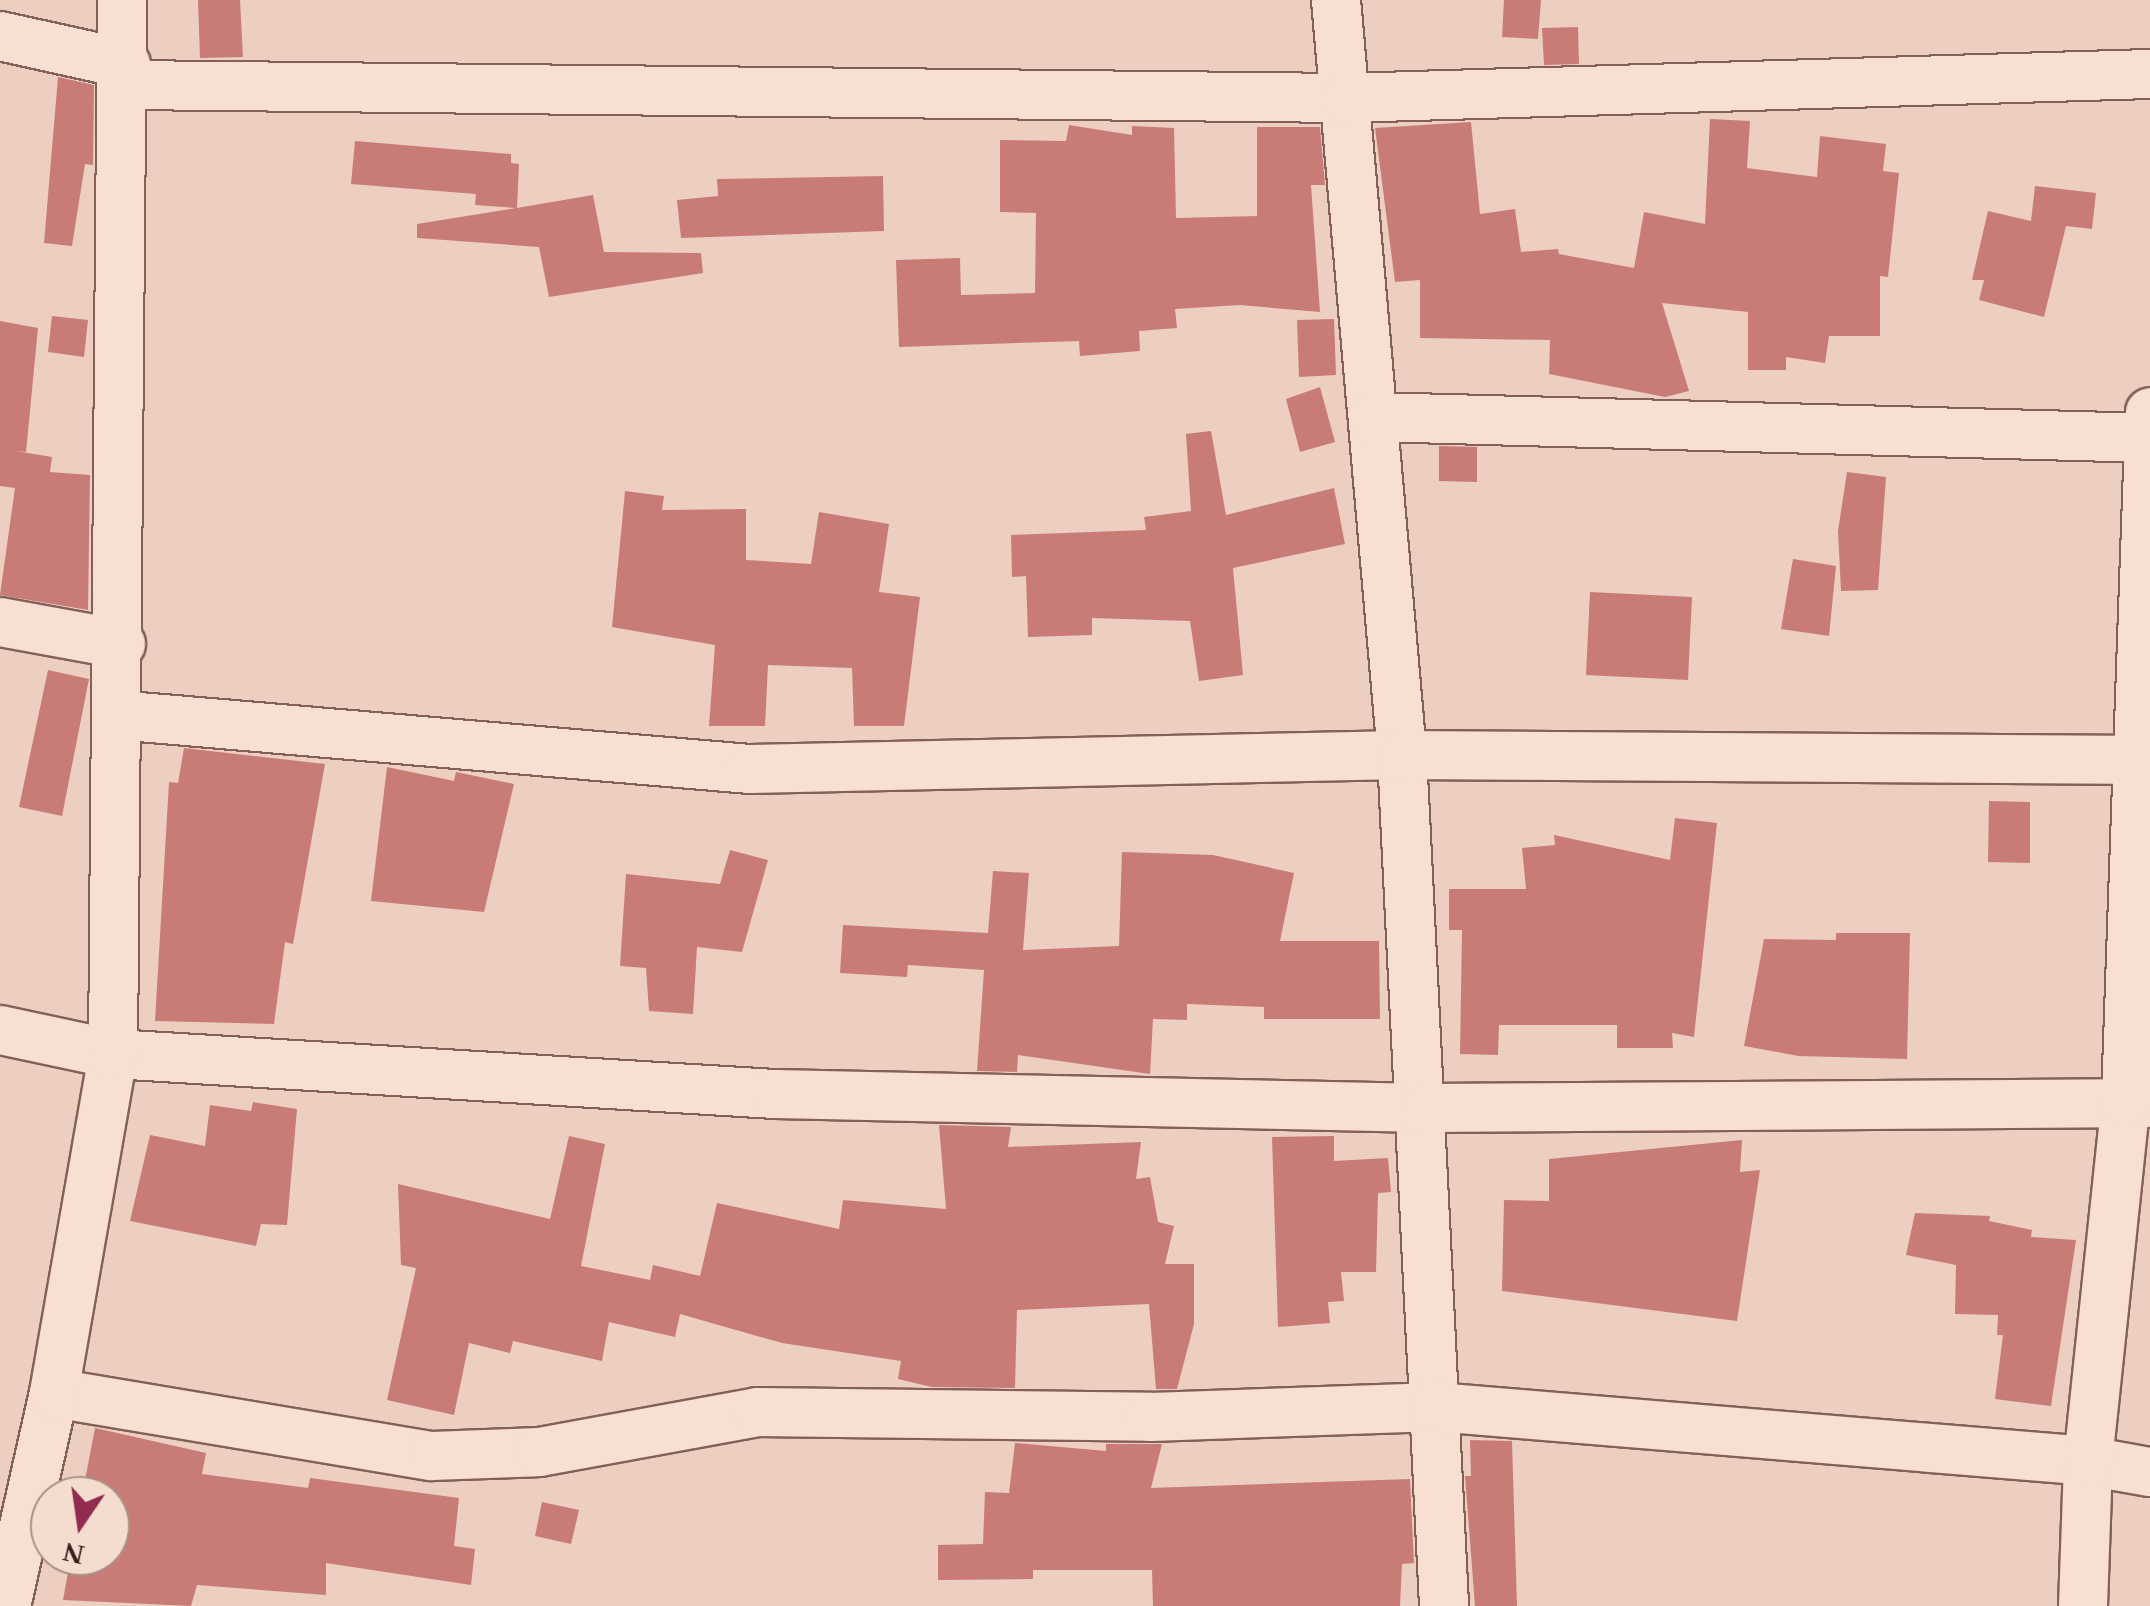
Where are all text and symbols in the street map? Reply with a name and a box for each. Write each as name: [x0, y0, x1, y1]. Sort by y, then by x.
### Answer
north arrow: [30, 1476, 130, 1576]
text: N: [60, 1536, 87, 1571]

